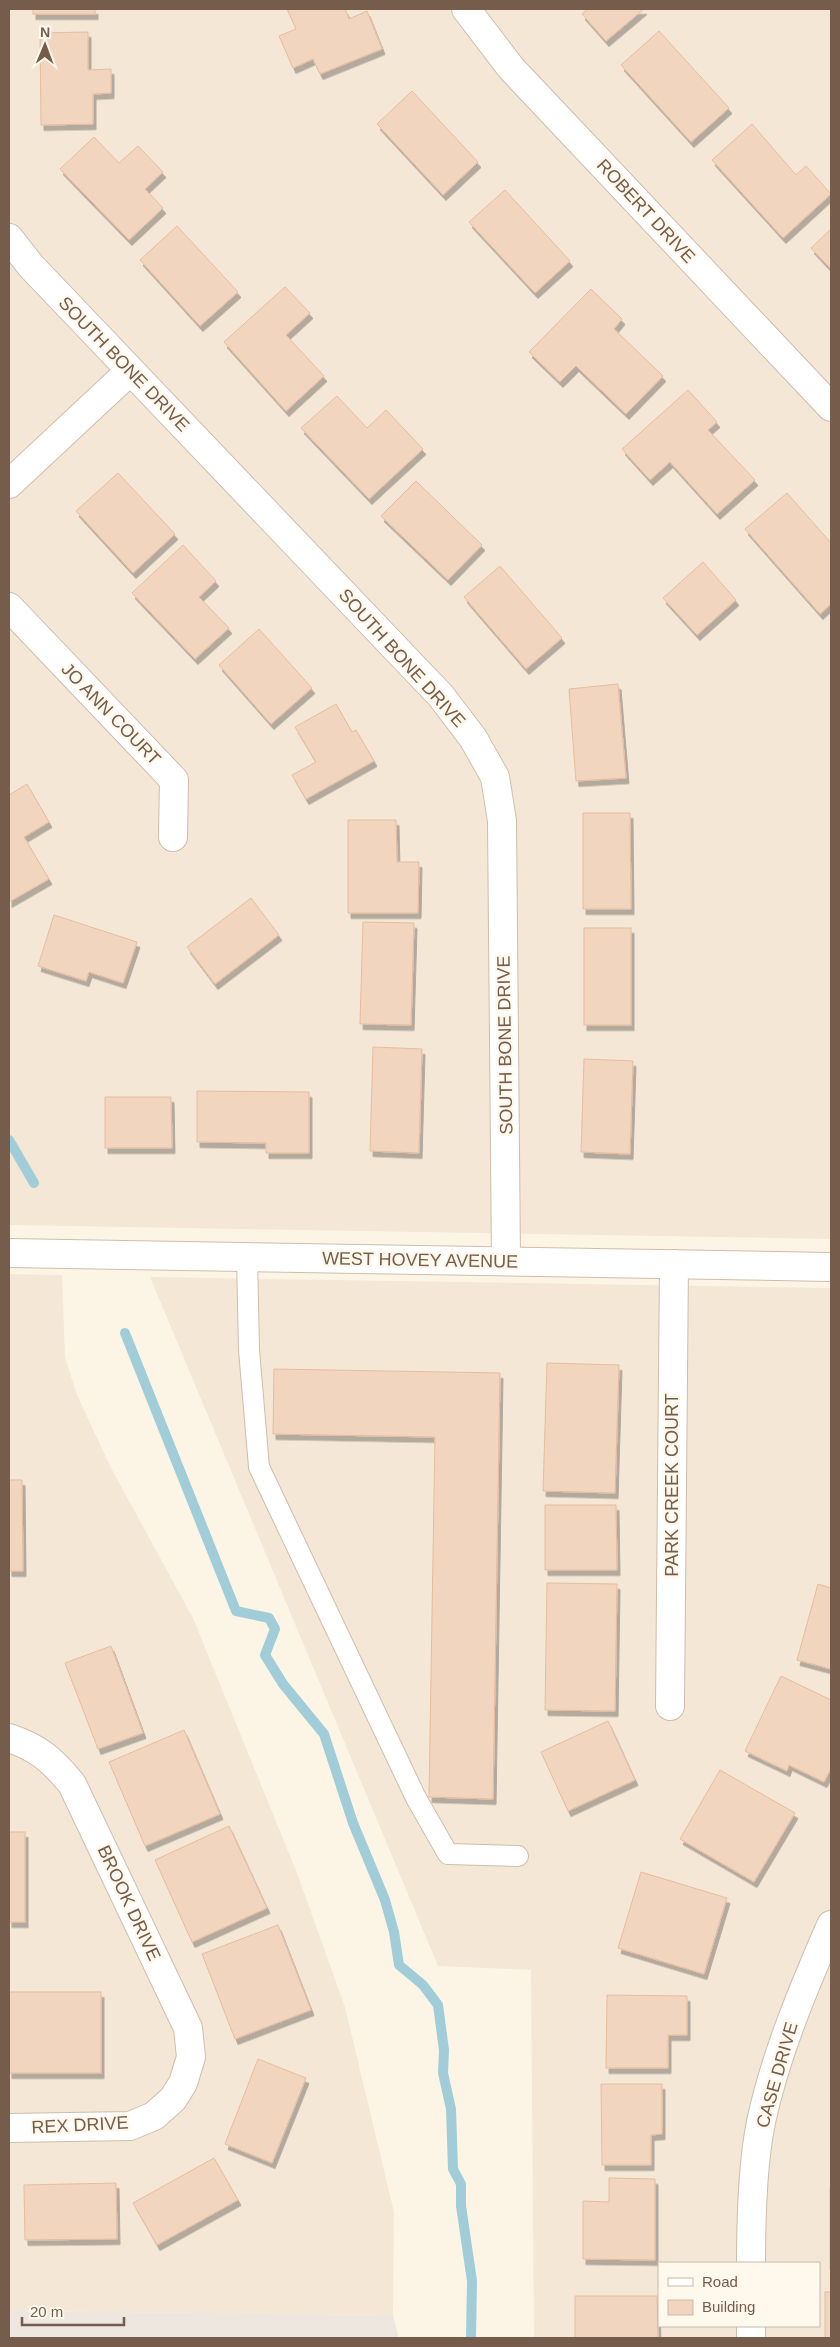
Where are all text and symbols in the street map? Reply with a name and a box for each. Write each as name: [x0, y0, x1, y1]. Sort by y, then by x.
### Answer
north arrow: [20, 20, 70, 70]
text: N: [40, 24, 50, 40]
street label: ROBERT DRIVE: [593, 155, 699, 267]
street label: SOUTH BONE DRIVE: [55, 293, 193, 435]
street label: SOUTH BONE DRIVE: [335, 585, 469, 731]
street label: JO ANN COURT: [57, 659, 165, 769]
street label: SOUTH BONE DRIVE: [493, 955, 517, 1135]
street label: WEST HOVEY AVENUE: [322, 1248, 518, 1272]
street label: PARK CREEK COURT: [662, 1393, 682, 1577]
street label: BROOK DRIVE: [94, 1842, 164, 1964]
street label: CASE DRIVE: [752, 2020, 802, 2130]
street label: REX DRIVE: [31, 2112, 129, 2138]
legend: [658, 2262, 820, 2327]
text: Road: [702, 2273, 738, 2290]
scale bar: [22, 2294, 125, 2326]
text: Building: [702, 2298, 755, 2315]
text: 20 m: [30, 2303, 63, 2320]

